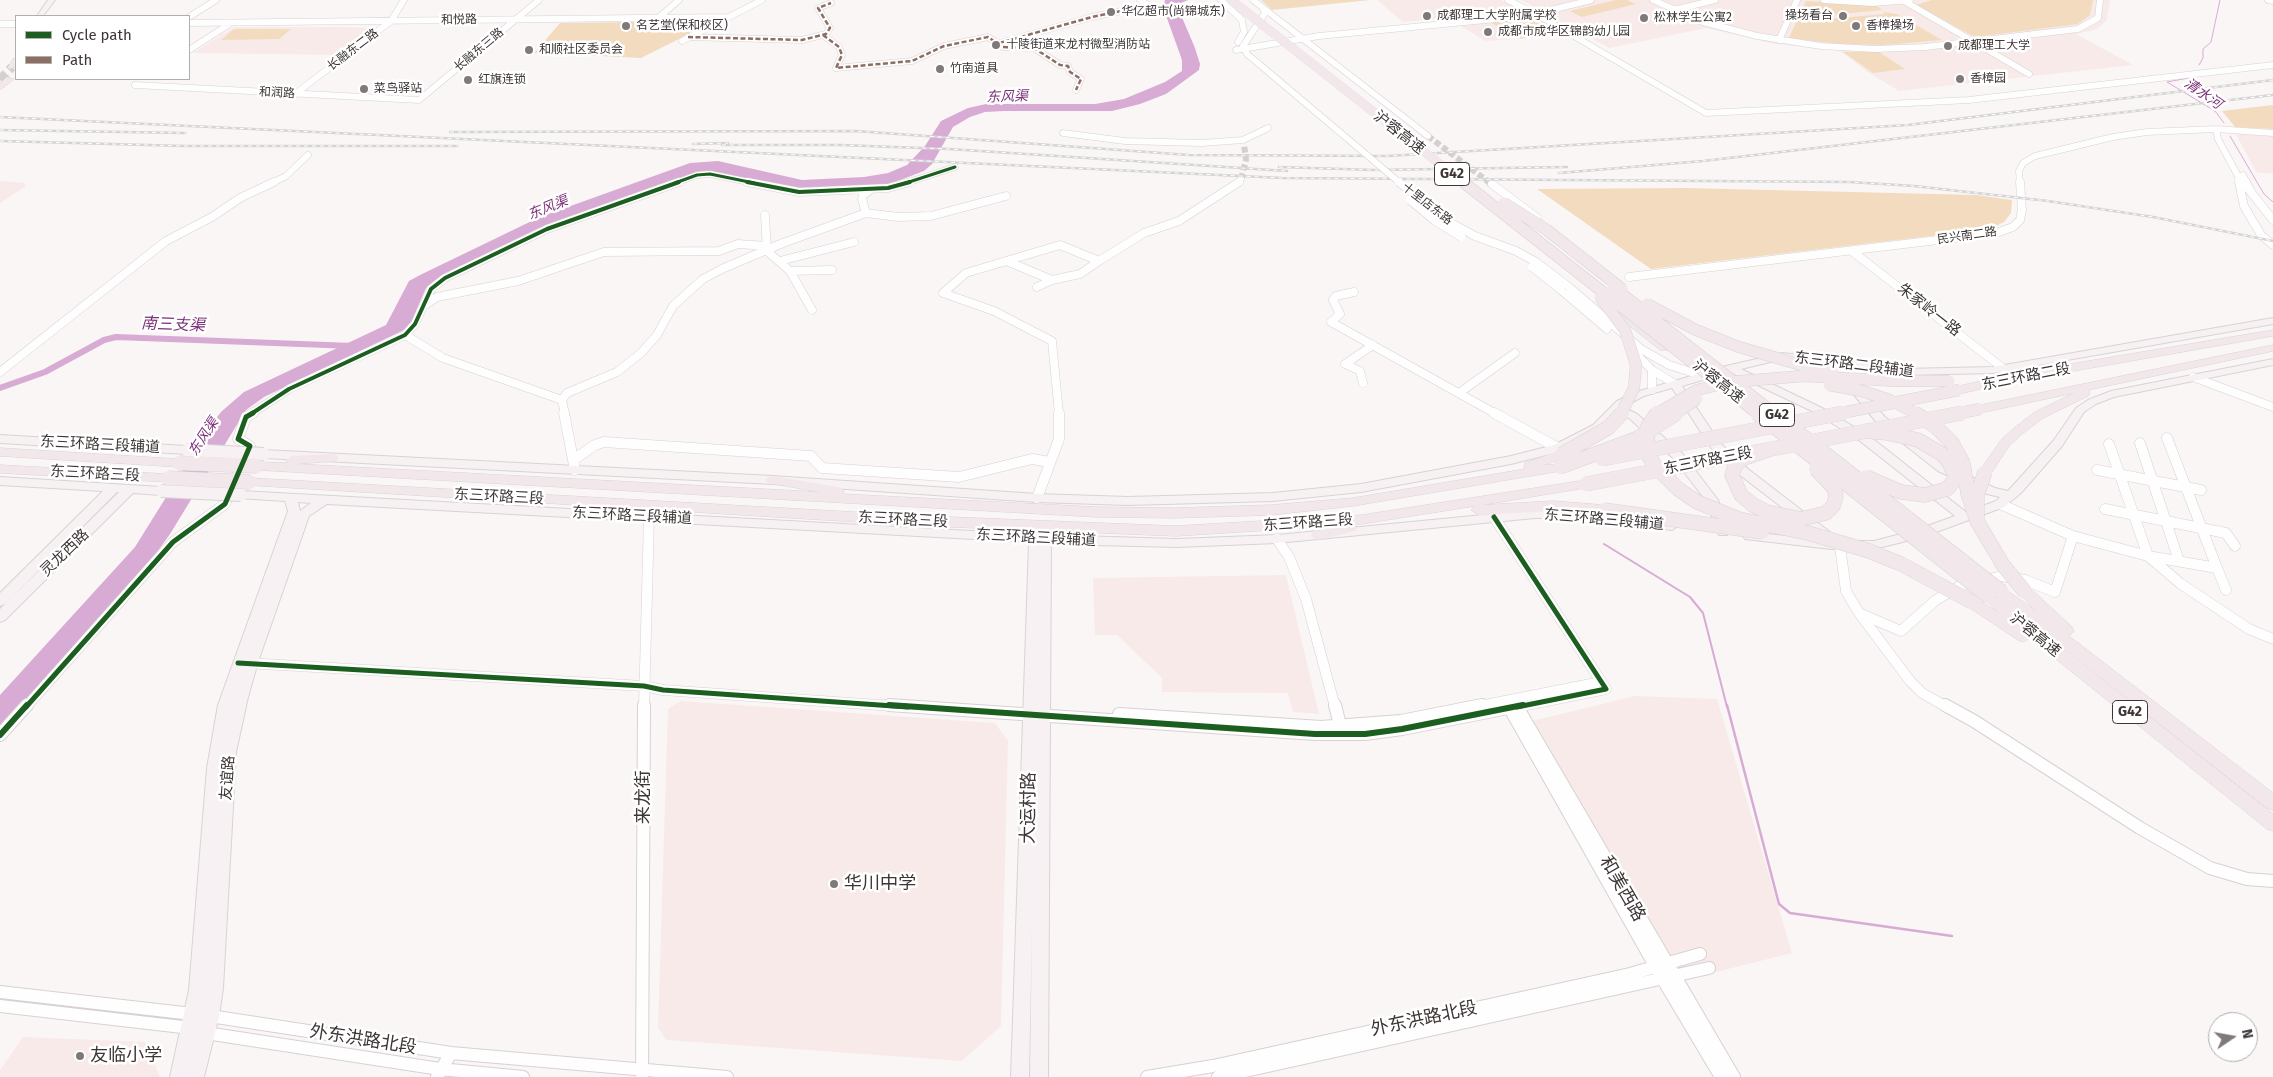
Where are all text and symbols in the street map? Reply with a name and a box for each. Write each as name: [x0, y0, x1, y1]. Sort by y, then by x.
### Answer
place label: 华亿超市(尚锦城东): [1121, 5, 1225, 19]
marker: 华亿超市(尚锦城东): [1105, 6, 1117, 18]
place label: 成都理工大学附属学校: [1437, 9, 1557, 23]
place label: 操场看台: [1785, 9, 1833, 23]
marker: 成都理工大学附属学校: [1421, 10, 1433, 22]
marker: 操场看台: [1837, 10, 1849, 22]
place label: 松林学生公寓2: [1654, 11, 1732, 25]
street label: 和悦路: [441, 12, 477, 28]
marker: 松林学生公寓2: [1638, 12, 1650, 24]
legend: [15, 15, 190, 80]
place label: 名艺堂(保和校区): [636, 19, 728, 33]
place label: 香樟操场: [1866, 19, 1914, 33]
marker: 名艺堂(保和校区): [620, 20, 632, 32]
marker: 香樟操场: [1850, 20, 1862, 32]
street label: 长融东三路: [451, 25, 507, 75]
place label: 成都市成华区锦韵幼儿园: [1498, 25, 1630, 39]
text: Cycle path: [62, 26, 132, 44]
street label: 长融东二路: [325, 26, 381, 74]
marker: 成都市成华区锦韵幼儿园: [1482, 26, 1494, 38]
place label: 十陵街道来龙村微型消防站: [1006, 38, 1150, 52]
marker: 十陵街道来龙村微型消防站: [990, 39, 1002, 51]
place label: 成都理工大学: [1958, 39, 2030, 53]
marker: 成都理工大学: [1942, 40, 1954, 52]
place label: 和顺社区委员会: [539, 43, 623, 57]
marker: 和顺社区委员会: [523, 44, 535, 56]
text: Path: [62, 51, 92, 69]
place label: 竹南道具: [950, 62, 998, 76]
marker: 竹南道具: [934, 63, 946, 75]
place label: 香樟园: [1970, 72, 2006, 86]
place label: 红旗连锁: [478, 73, 526, 87]
marker: 香樟园: [1954, 73, 1966, 85]
marker: 红旗连锁: [462, 74, 474, 86]
water label: 清水河: [2181, 75, 2225, 113]
place label: 菜鸟驿站: [374, 82, 422, 96]
marker: 菜鸟驿站: [358, 83, 370, 95]
street label: 和润路: [259, 85, 295, 101]
water label: 东风渠: [986, 88, 1028, 106]
street label: 沪蓉高速: [1370, 107, 1428, 159]
road number: G42: [1434, 162, 1470, 185]
street label: 十里店东路: [1399, 180, 1455, 228]
water label: 东风渠: [525, 192, 571, 224]
street label: 民兴南二路: [1936, 225, 1998, 247]
street label: 朱家岭一路: [1894, 280, 1964, 340]
water label: 南三支渠: [141, 314, 205, 336]
street label: 东三环路二段辅道: [1793, 349, 1915, 381]
street label: 沪蓉高速: [1689, 356, 1747, 408]
street label: 东三环路二段: [1980, 360, 2072, 394]
road number: G42: [1760, 404, 1794, 426]
water label: 东风渠: [186, 415, 222, 459]
street label: 东三环路三段辅道: [40, 433, 160, 457]
street label: 东三环路三段: [1662, 444, 1754, 478]
street label: 东三环路三段: [50, 463, 140, 485]
street label: 东三环路三段: [454, 486, 544, 508]
street label: 东三环路三段辅道: [572, 504, 692, 528]
street label: 东三环路三段辅道: [1543, 506, 1665, 534]
street label: 东三环路三段: [858, 509, 948, 531]
street label: 东三环路三段: [1262, 511, 1354, 535]
street label: 灵龙西路: [37, 526, 93, 580]
street label: 东三环路三段辅道: [976, 526, 1096, 550]
street label: 沪蓉高速: [2006, 609, 2064, 661]
road number: G42: [2112, 700, 2148, 724]
street label: 友谊路: [217, 755, 239, 801]
street label: 来龙街: [633, 770, 655, 824]
street label: 大运村路: [1018, 772, 1040, 844]
street label: 和美西路: [1595, 852, 1649, 926]
place label: 华川中学: [844, 873, 916, 895]
marker: 华川中学: [828, 878, 840, 890]
street label: 外东洪路北段: [1369, 997, 1479, 1041]
north arrow: [2208, 1012, 2258, 1062]
street label: 外东洪路北段: [308, 1021, 418, 1059]
text: N: [2238, 1028, 2256, 1040]
place label: 友临小学: [90, 1045, 162, 1067]
marker: 友临小学: [74, 1050, 86, 1062]

